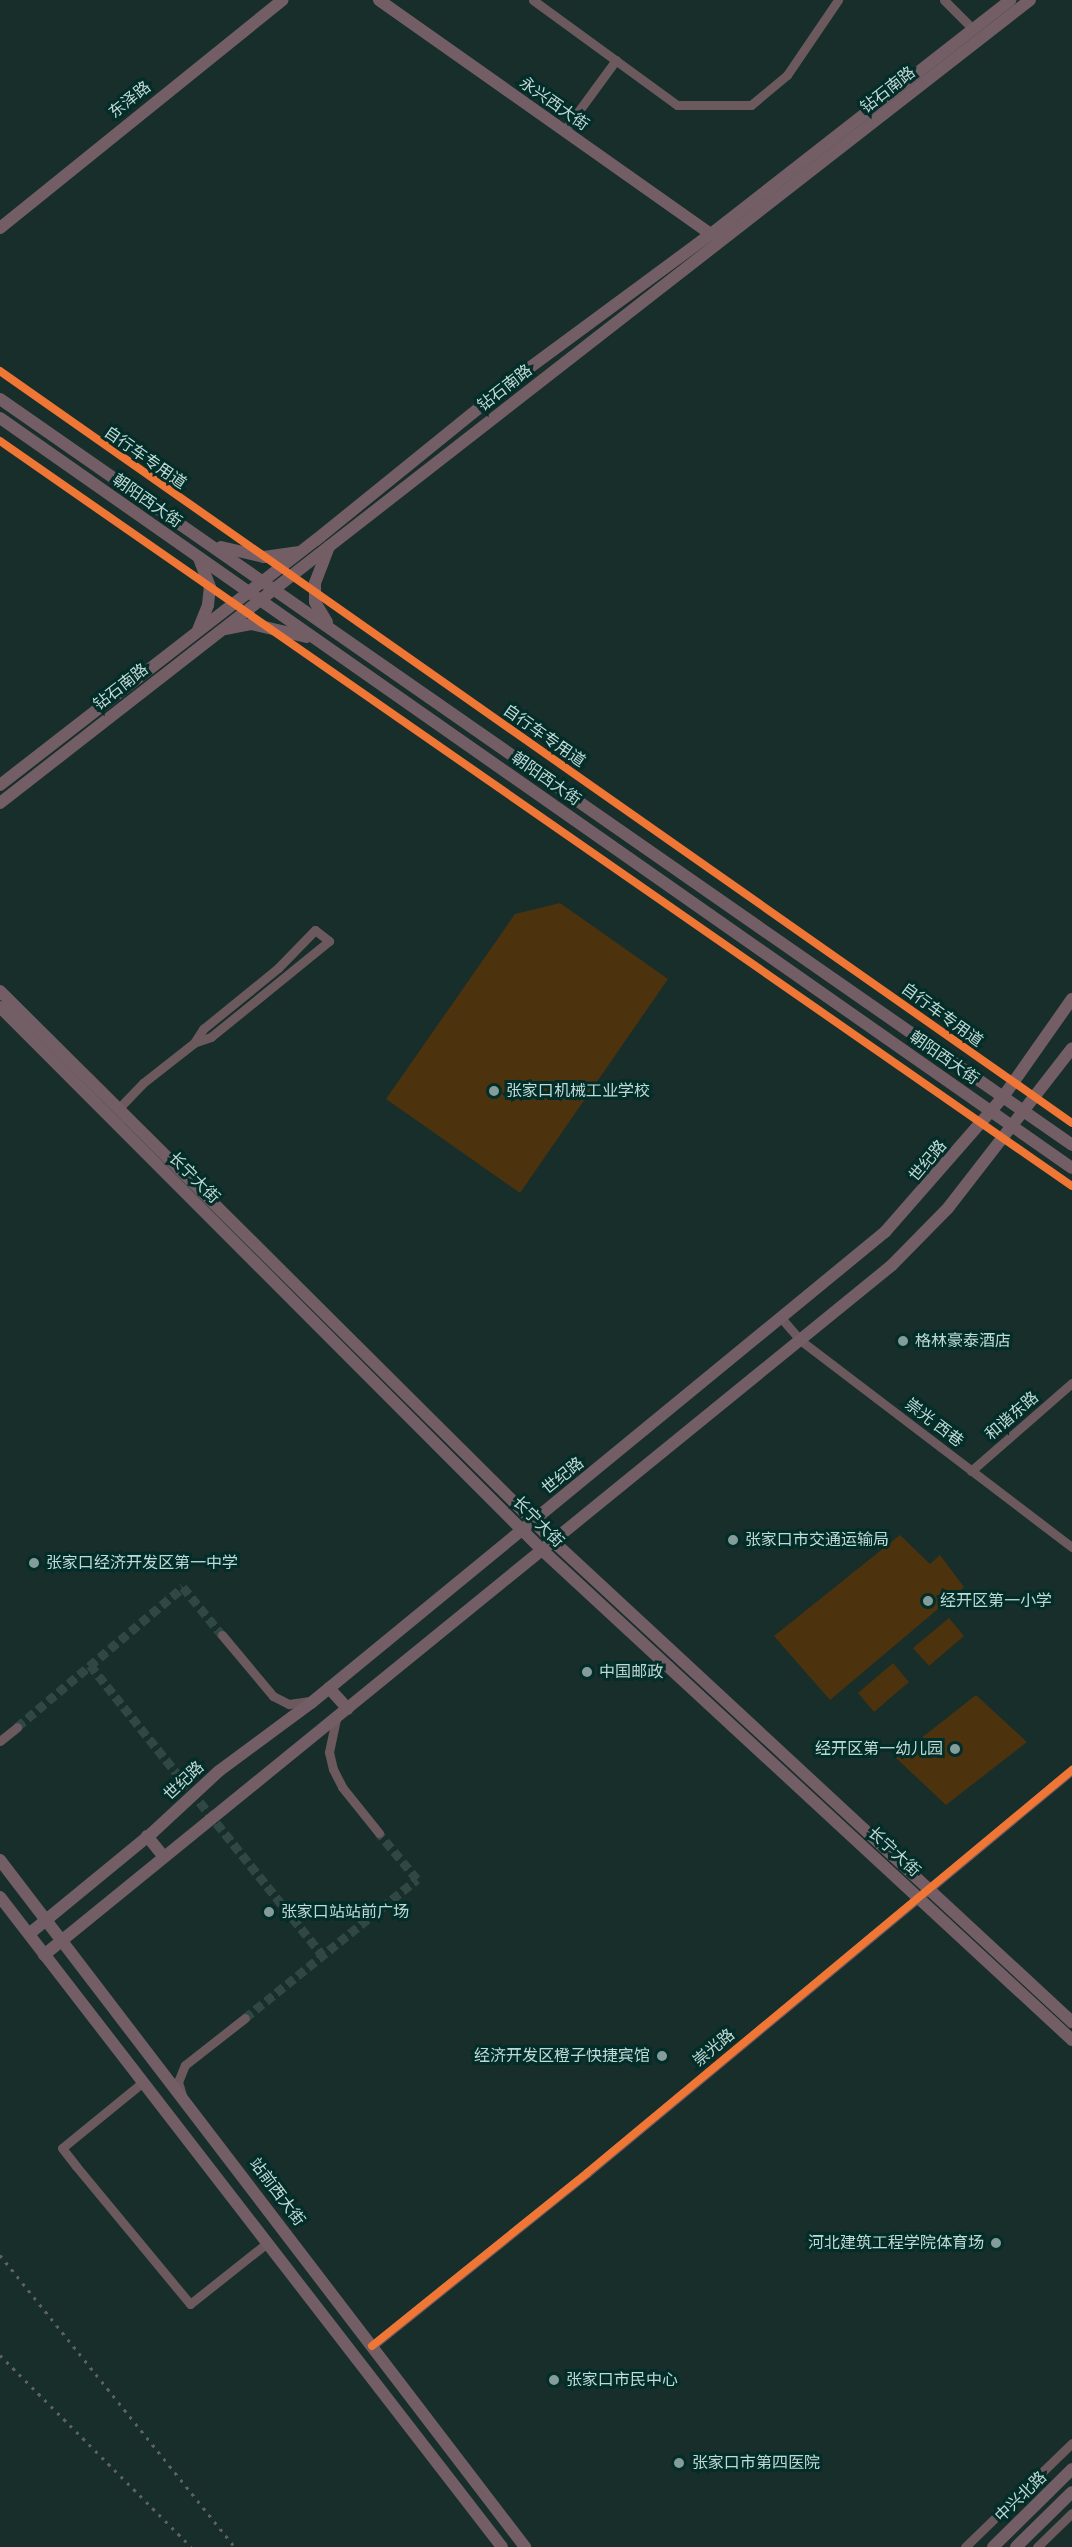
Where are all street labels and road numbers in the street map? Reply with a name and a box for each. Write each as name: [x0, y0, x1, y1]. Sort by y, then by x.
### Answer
street label: 钻石南路: [857, 63, 919, 117]
street label: 永兴西大街: [516, 73, 592, 135]
street label: 东泽路: [105, 77, 155, 123]
street label: 钻石南路: [474, 361, 536, 415]
street label: 自行车专用道: [100, 423, 190, 493]
street label: 朝阳西大街: [109, 470, 185, 532]
street label: 钻石南路: [90, 660, 152, 714]
street label: 自行车专用道: [499, 701, 589, 771]
street label: 朝阳西大街: [508, 748, 584, 810]
street label: 自行车专用道: [898, 979, 986, 1051]
street label: 朝阳西大街: [906, 1027, 982, 1089]
street label: 世纪路: [905, 1136, 951, 1186]
street label: 长宁大街: [165, 1149, 223, 1207]
street label: 和谐东路: [982, 1388, 1042, 1444]
street label: 崇光 西巷: [901, 1395, 967, 1451]
street label: 世纪路: [538, 1453, 588, 1499]
street label: 长宁大街: [509, 1493, 567, 1551]
street label: 世纪路: [160, 1758, 208, 1804]
street label: 长宁大街: [864, 1823, 924, 1881]
street label: 崇光路: [689, 2025, 739, 2071]
street label: 站前西大街: [245, 2154, 309, 2230]
street label: 中兴北路: [991, 2468, 1051, 2526]

